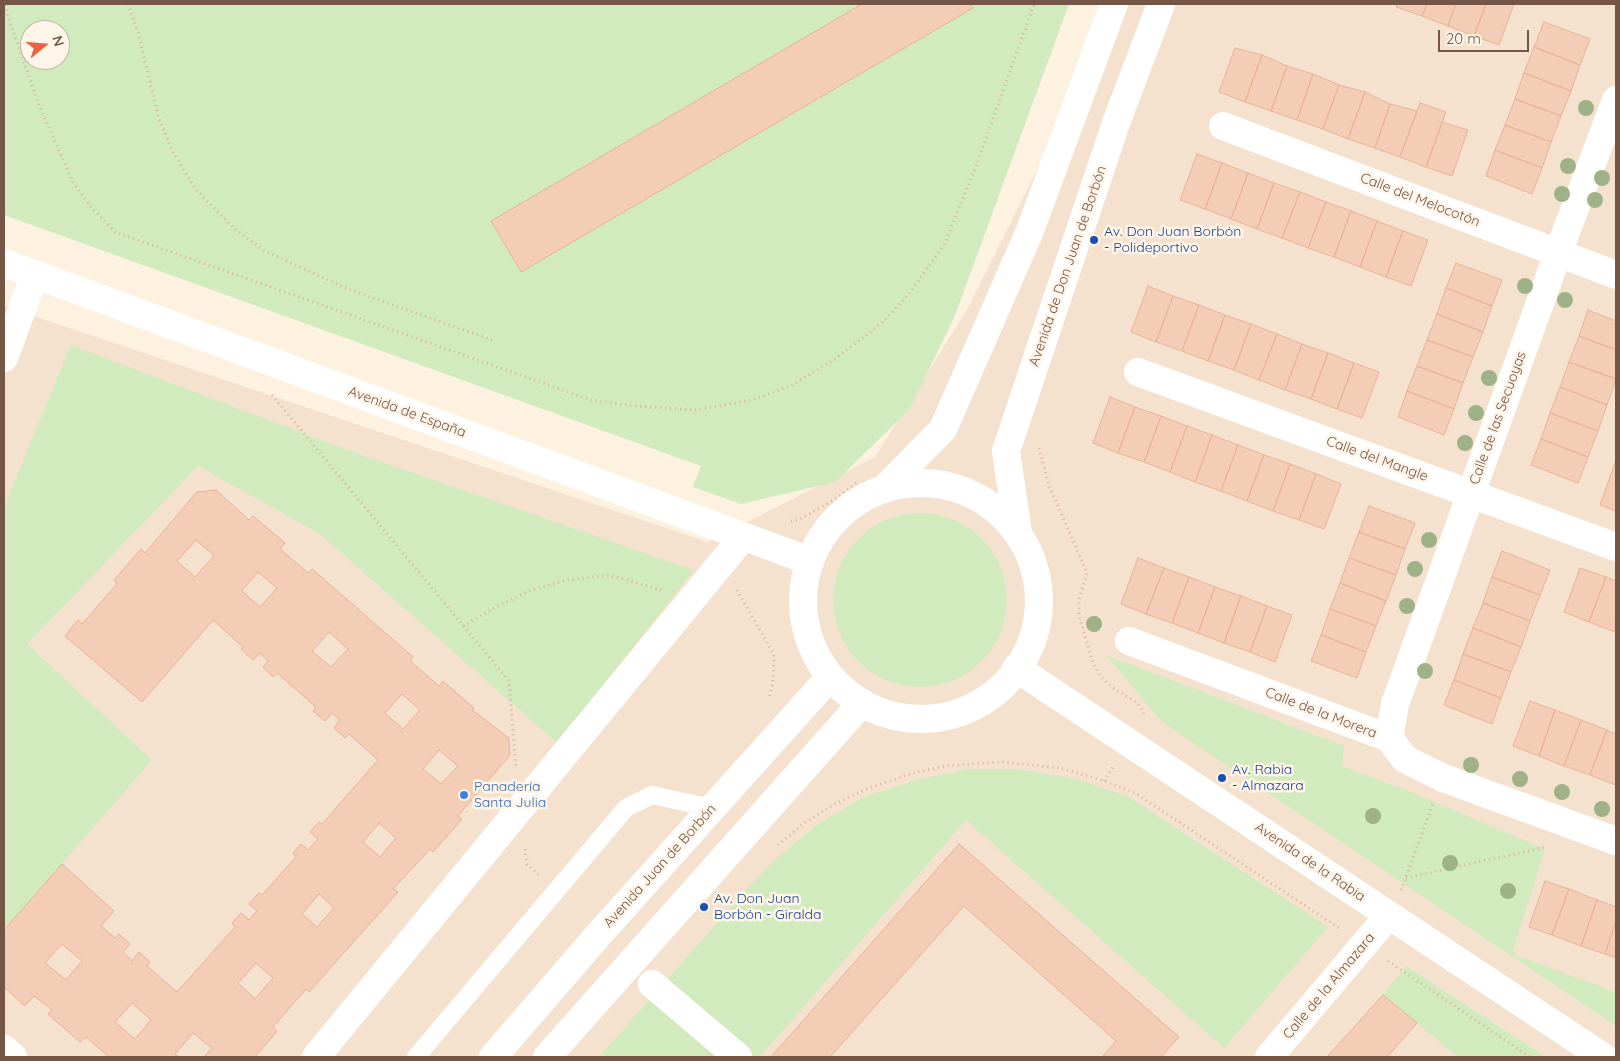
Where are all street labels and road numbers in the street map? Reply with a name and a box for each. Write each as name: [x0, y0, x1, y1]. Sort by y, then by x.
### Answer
street label: Avenida de Don Juan de Borbón: [1026, 163, 1110, 369]
street label: Calle del Melocotón: [1358, 169, 1482, 231]
street label: Calle de las Secuoyas: [1466, 349, 1530, 487]
street label: Avenida de España: [346, 383, 468, 441]
street label: Calle del Mangle: [1324, 433, 1430, 485]
street label: Calle de la Morera: [1263, 684, 1379, 742]
street label: Avenida Juan de Borbón: [600, 801, 720, 931]
street label: Avenida de la Rabia: [1252, 819, 1368, 905]
street label: Calle de la Almazara: [1280, 929, 1378, 1043]

